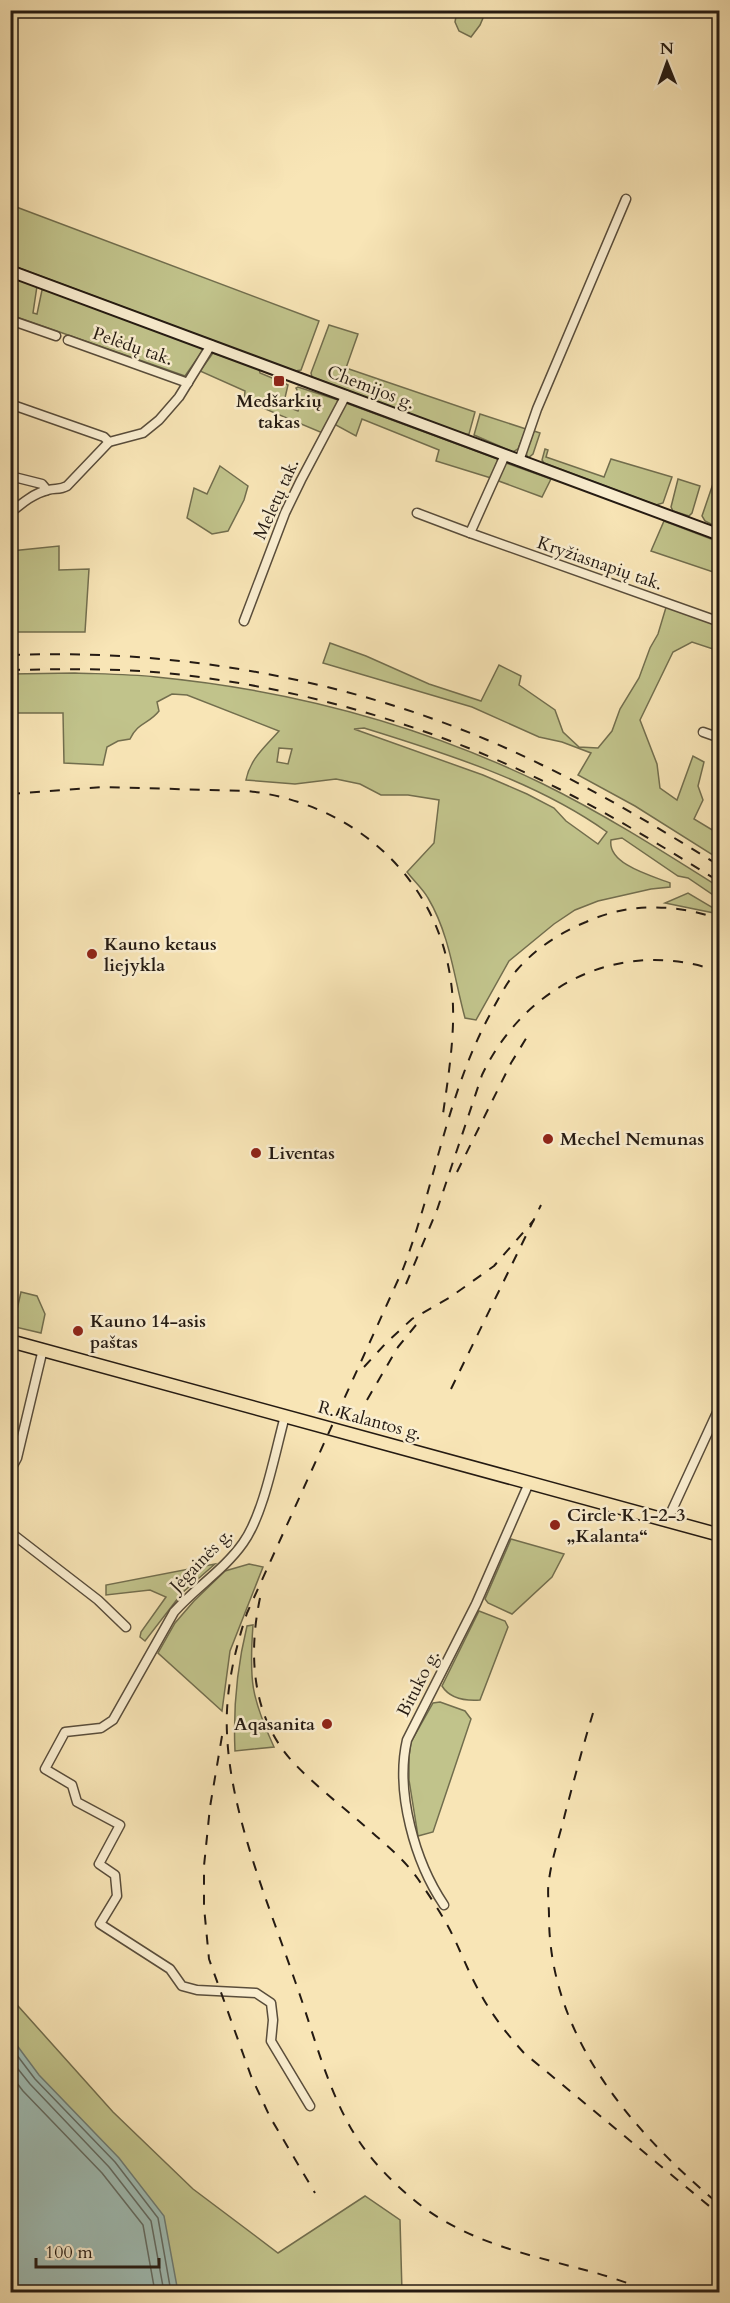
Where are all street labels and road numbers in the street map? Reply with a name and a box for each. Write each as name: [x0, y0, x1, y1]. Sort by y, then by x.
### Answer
street label: Pelėdų tak.: [89, 321, 176, 372]
street label: Chemijos g.: [323, 359, 418, 416]
street label: Meletų tak.: [248, 455, 305, 544]
street label: Kryžiasnapių tak.: [534, 530, 666, 597]
street label: R. Kalantos g.: [315, 1395, 425, 1446]
street label: Jėgainės g.: [162, 1523, 238, 1600]
street label: Bituko g.: [391, 1646, 446, 1721]

